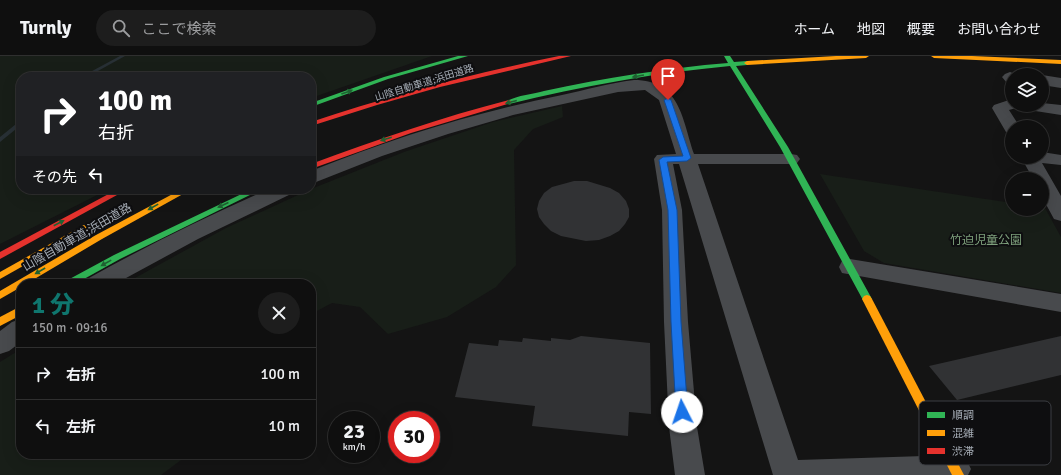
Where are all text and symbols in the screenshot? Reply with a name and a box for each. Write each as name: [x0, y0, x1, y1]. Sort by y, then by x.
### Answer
search box: [96, 10, 376, 46]
text: Turnly: [20, 16, 72, 40]
icon: search: [110, 17, 132, 39]
text: ここで検索: [142, 20, 217, 38]
text: ホーム: [793, 21, 835, 38]
text: 地図: [857, 21, 885, 38]
text: 概要: [907, 21, 935, 38]
text: お問い合わせ: [957, 21, 1041, 38]
pin: [651, 59, 685, 100]
street label: 山陰自動車道;浜田道路: [373, 62, 475, 104]
icon: arrive: [657, 65, 679, 87]
map controls: [1005, 68, 1049, 216]
button: layers: [1005, 68, 1049, 112]
one-way arrow: [632, 73, 644, 79]
text: 100 m: [98, 84, 172, 118]
icon: right: [32, 88, 84, 140]
one-way arrow: [342, 88, 354, 94]
one-way arrow: [505, 100, 517, 106]
button: +: [1005, 120, 1049, 164]
text: 右折: [98, 122, 134, 144]
one-way arrow: [380, 136, 392, 142]
icon: left: [85, 164, 107, 186]
text: その先: [32, 168, 77, 186]
button: −: [1005, 172, 1049, 216]
street label: 山陰自動車道;浜田道路: [20, 200, 134, 275]
one-way arrow: [217, 202, 228, 208]
one-way arrow: [147, 204, 159, 210]
one-way arrow: [53, 220, 65, 227]
park label: 竹迫児童公園: [950, 233, 1022, 248]
one-way arrow: [100, 259, 112, 266]
one-way arrow: [34, 268, 46, 275]
text: 1 分: [32, 290, 74, 320]
button: close: [258, 292, 300, 334]
text: 150 m · 09:16: [32, 320, 108, 336]
icon: right: [32, 363, 54, 385]
text: 100 m: [260, 365, 300, 383]
text: 右折: [66, 366, 96, 384]
position arrow: [661, 391, 703, 433]
legend: [919, 401, 1051, 465]
text: 順調: [952, 409, 974, 422]
speed limit sign: 30: [388, 411, 440, 463]
icon: left: [32, 415, 54, 437]
text: 10 m: [269, 417, 300, 435]
text: 左折: [66, 418, 96, 436]
text: 23: [343, 419, 365, 444]
text: 混雑: [952, 427, 974, 440]
text: km/h: [343, 441, 365, 453]
text: 渋滞: [952, 445, 974, 458]

